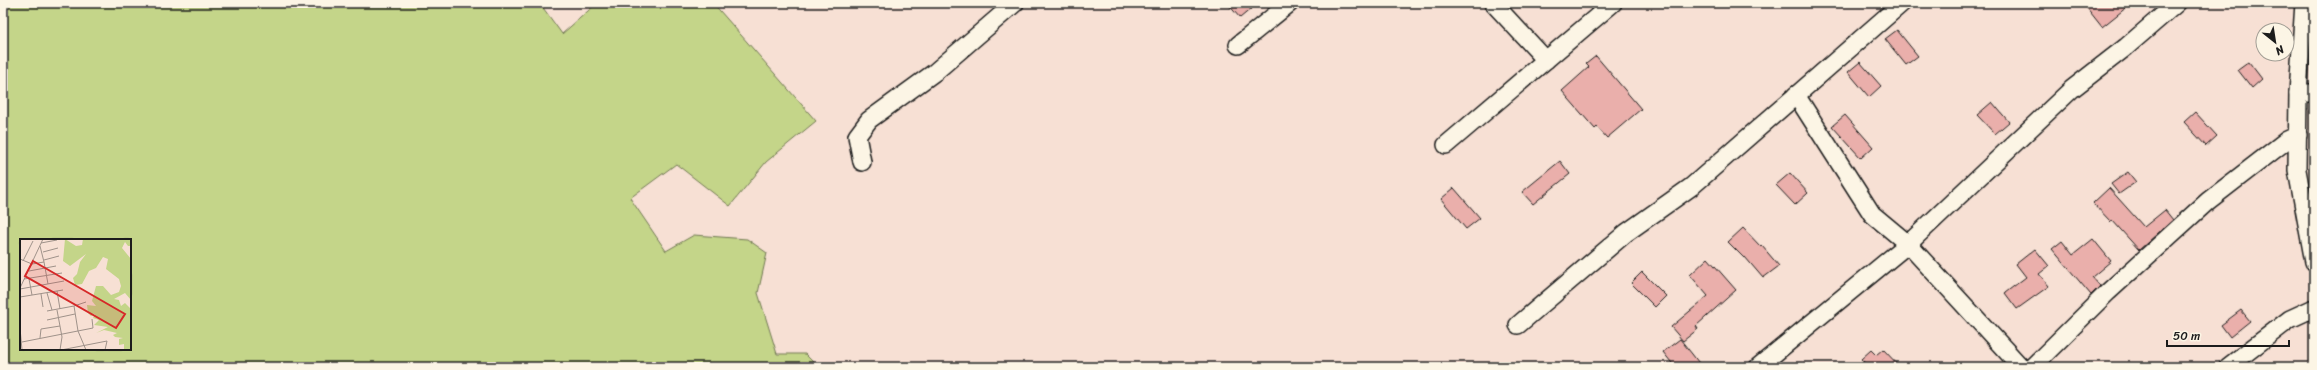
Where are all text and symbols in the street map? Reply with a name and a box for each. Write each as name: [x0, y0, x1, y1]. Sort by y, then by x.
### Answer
north arrow: [2255, 22, 2295, 62]
text: N: [2271, 40, 2289, 61]
inset map: [20, 239, 131, 350]
scale bar: [2167, 322, 2289, 348]
text: 50 m: [2173, 325, 2200, 347]

